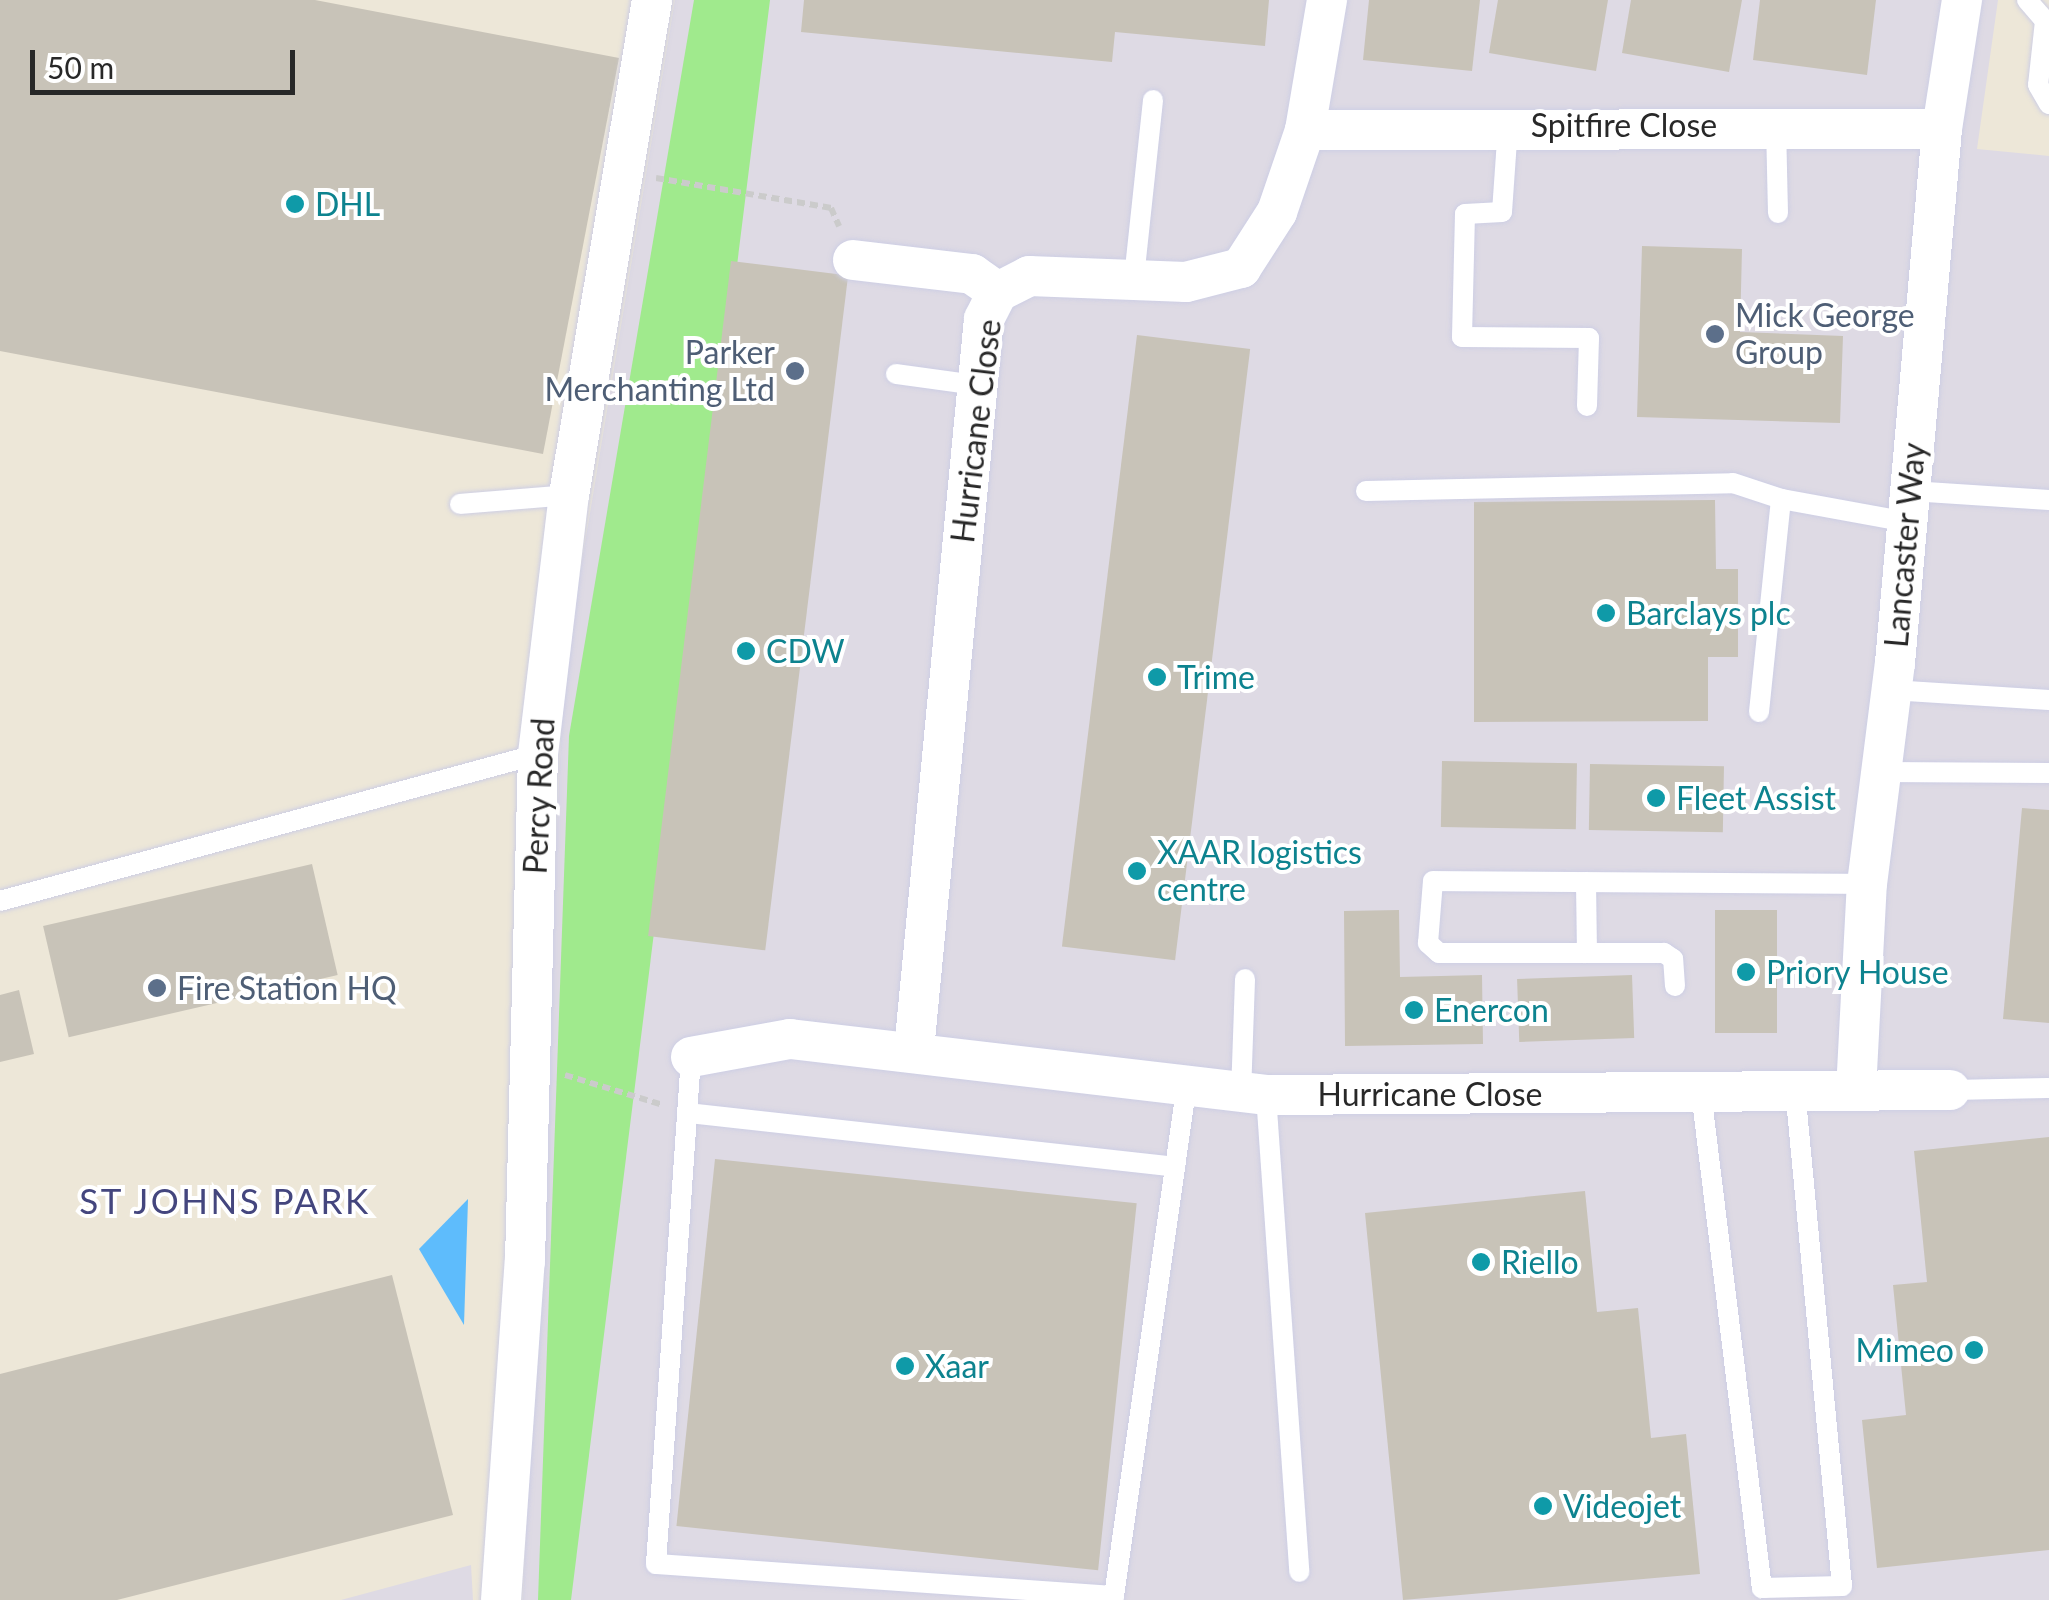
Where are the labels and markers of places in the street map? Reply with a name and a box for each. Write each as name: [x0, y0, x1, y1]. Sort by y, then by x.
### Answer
place label: DHL: [315, 185, 380, 223]
marker: DHL: [284, 193, 306, 215]
place label: Mick George Group: [1735, 297, 1915, 372]
marker: Mick George Group: [1704, 323, 1726, 345]
place label: Parker Merchanting Ltd: [544, 334, 775, 409]
marker: Parker Merchanting Ltd: [784, 360, 806, 382]
place label: Barclays plc: [1626, 594, 1791, 632]
marker: Barclays plc: [1595, 602, 1617, 624]
place label: CDW: [766, 632, 845, 670]
marker: CDW: [735, 640, 757, 662]
place label: Trime: [1177, 658, 1255, 696]
marker: Trime: [1146, 666, 1168, 688]
place label: Fleet Assist: [1676, 779, 1837, 817]
marker: Fleet Assist: [1645, 787, 1667, 809]
place label: XAAR logistics centre: [1157, 834, 1362, 909]
marker: XAAR logistics centre: [1126, 860, 1148, 882]
place label: Priory House: [1766, 953, 1949, 991]
marker: Priory House: [1735, 961, 1757, 983]
place label: Fire Station HQ: [177, 969, 397, 1007]
marker: Fire Station HQ: [146, 977, 168, 999]
place label: Enercon: [1434, 991, 1549, 1029]
marker: Enercon: [1403, 999, 1425, 1021]
place label: Riello: [1501, 1243, 1579, 1281]
marker: Riello: [1470, 1251, 1492, 1273]
place label: Mimeo: [1855, 1331, 1954, 1369]
marker: Mimeo: [1963, 1339, 1985, 1361]
place label: Xaar: [925, 1347, 989, 1385]
marker: Xaar: [894, 1355, 916, 1377]
place label: Videojet: [1563, 1487, 1681, 1525]
marker: Videojet: [1532, 1495, 1554, 1517]

